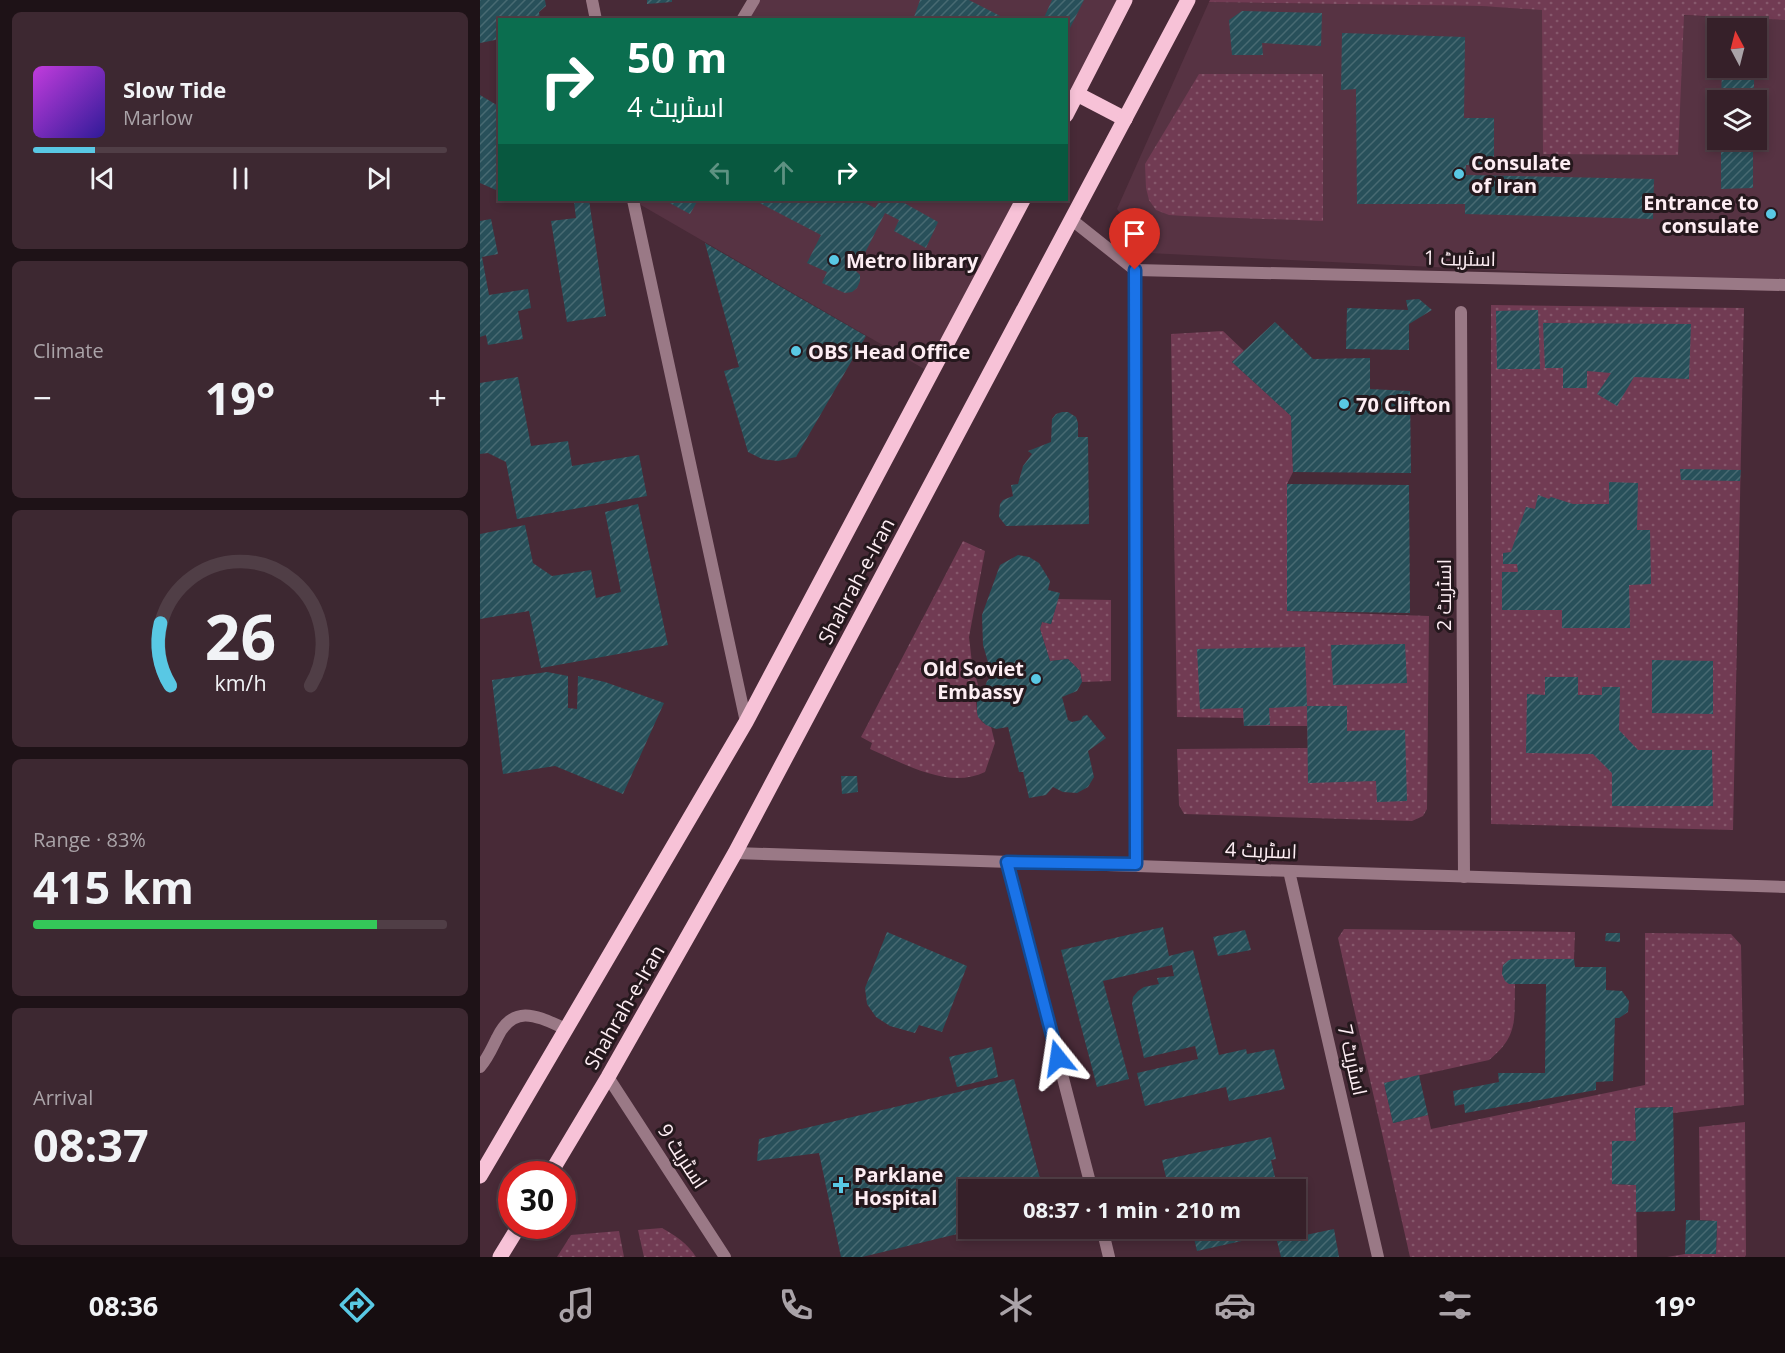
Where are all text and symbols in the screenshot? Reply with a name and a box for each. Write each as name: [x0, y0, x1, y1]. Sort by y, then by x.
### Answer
north arrow: [1707, 18, 1767, 78]
map controls: [1707, 18, 1767, 150]
text: 50 m: [627, 28, 727, 85]
icon: right: [528, 42, 606, 120]
text: Slow Tide: [123, 74, 226, 104]
text: اسٹریٹ 4: [627, 88, 724, 125]
button: layers: [1707, 90, 1767, 150]
text: Marlow: [123, 104, 193, 131]
place label: Consulate of Iran: [1471, 149, 1571, 199]
icon: left: [704, 156, 737, 189]
icon: ahead: [767, 156, 800, 189]
icon: right: [830, 156, 863, 189]
icon: previous: [86, 162, 119, 195]
icon: pause: [224, 162, 257, 195]
icon: next: [362, 162, 395, 195]
marker: Consulate of Iran: [1452, 167, 1466, 181]
place label: Entrance to consulate: [1643, 189, 1759, 239]
marker: Entrance to consulate: [1764, 207, 1778, 221]
pin: [1109, 208, 1160, 270]
icon: arrive: [1118, 217, 1151, 250]
street label: اسٹریٹ 1: [1424, 244, 1496, 272]
place label: Metro library: [846, 247, 979, 274]
marker: Metro library: [827, 253, 841, 267]
text: Climate: [33, 337, 104, 364]
place label: OBS Head Office: [808, 338, 970, 365]
marker: OBS Head Office: [789, 344, 803, 358]
text: 19°: [205, 367, 275, 428]
text: −: [33, 375, 52, 420]
text: +: [428, 375, 447, 420]
place label: 70 Clifton: [1356, 391, 1451, 418]
marker: 70 Clifton: [1337, 397, 1351, 411]
street label: Shahrah-e-Iran: [811, 513, 901, 649]
street label: اسٹریٹ 2: [1430, 559, 1457, 631]
text: 26: [204, 593, 276, 678]
place label: Old Soviet Embassy: [923, 655, 1025, 705]
text: km/h: [214, 668, 266, 697]
marker: Old Soviet Embassy: [1029, 672, 1043, 686]
text: Range · 83%: [33, 826, 146, 853]
street label: اسٹریٹ 4: [1224, 835, 1298, 865]
text: 415 km: [33, 856, 194, 917]
street label: Shahrah-e-Iran: [577, 940, 671, 1074]
street label: اسٹریٹ 7: [1332, 1022, 1374, 1098]
position arrow: [1026, 1026, 1090, 1090]
text: Arrival: [33, 1084, 93, 1111]
text: 08:37: [33, 1114, 149, 1175]
street label: اسٹریٹ 9: [652, 1118, 714, 1194]
speed limit sign: 30: [498, 1161, 576, 1239]
place label: Parklane Hospital: [854, 1161, 943, 1211]
marker: Parklane Hospital: [832, 1176, 850, 1194]
text: 08:37 · 1 min · 210 m: [1023, 1194, 1241, 1224]
icon: directions: [336, 1284, 378, 1326]
icon: music: [556, 1284, 598, 1326]
icon: phone: [775, 1284, 817, 1326]
icon: climate: [995, 1284, 1037, 1326]
icon: car: [1214, 1284, 1256, 1326]
icon: filters: [1434, 1284, 1476, 1326]
text: 08:36: [89, 1287, 158, 1324]
text: 19°: [1654, 1287, 1696, 1324]

